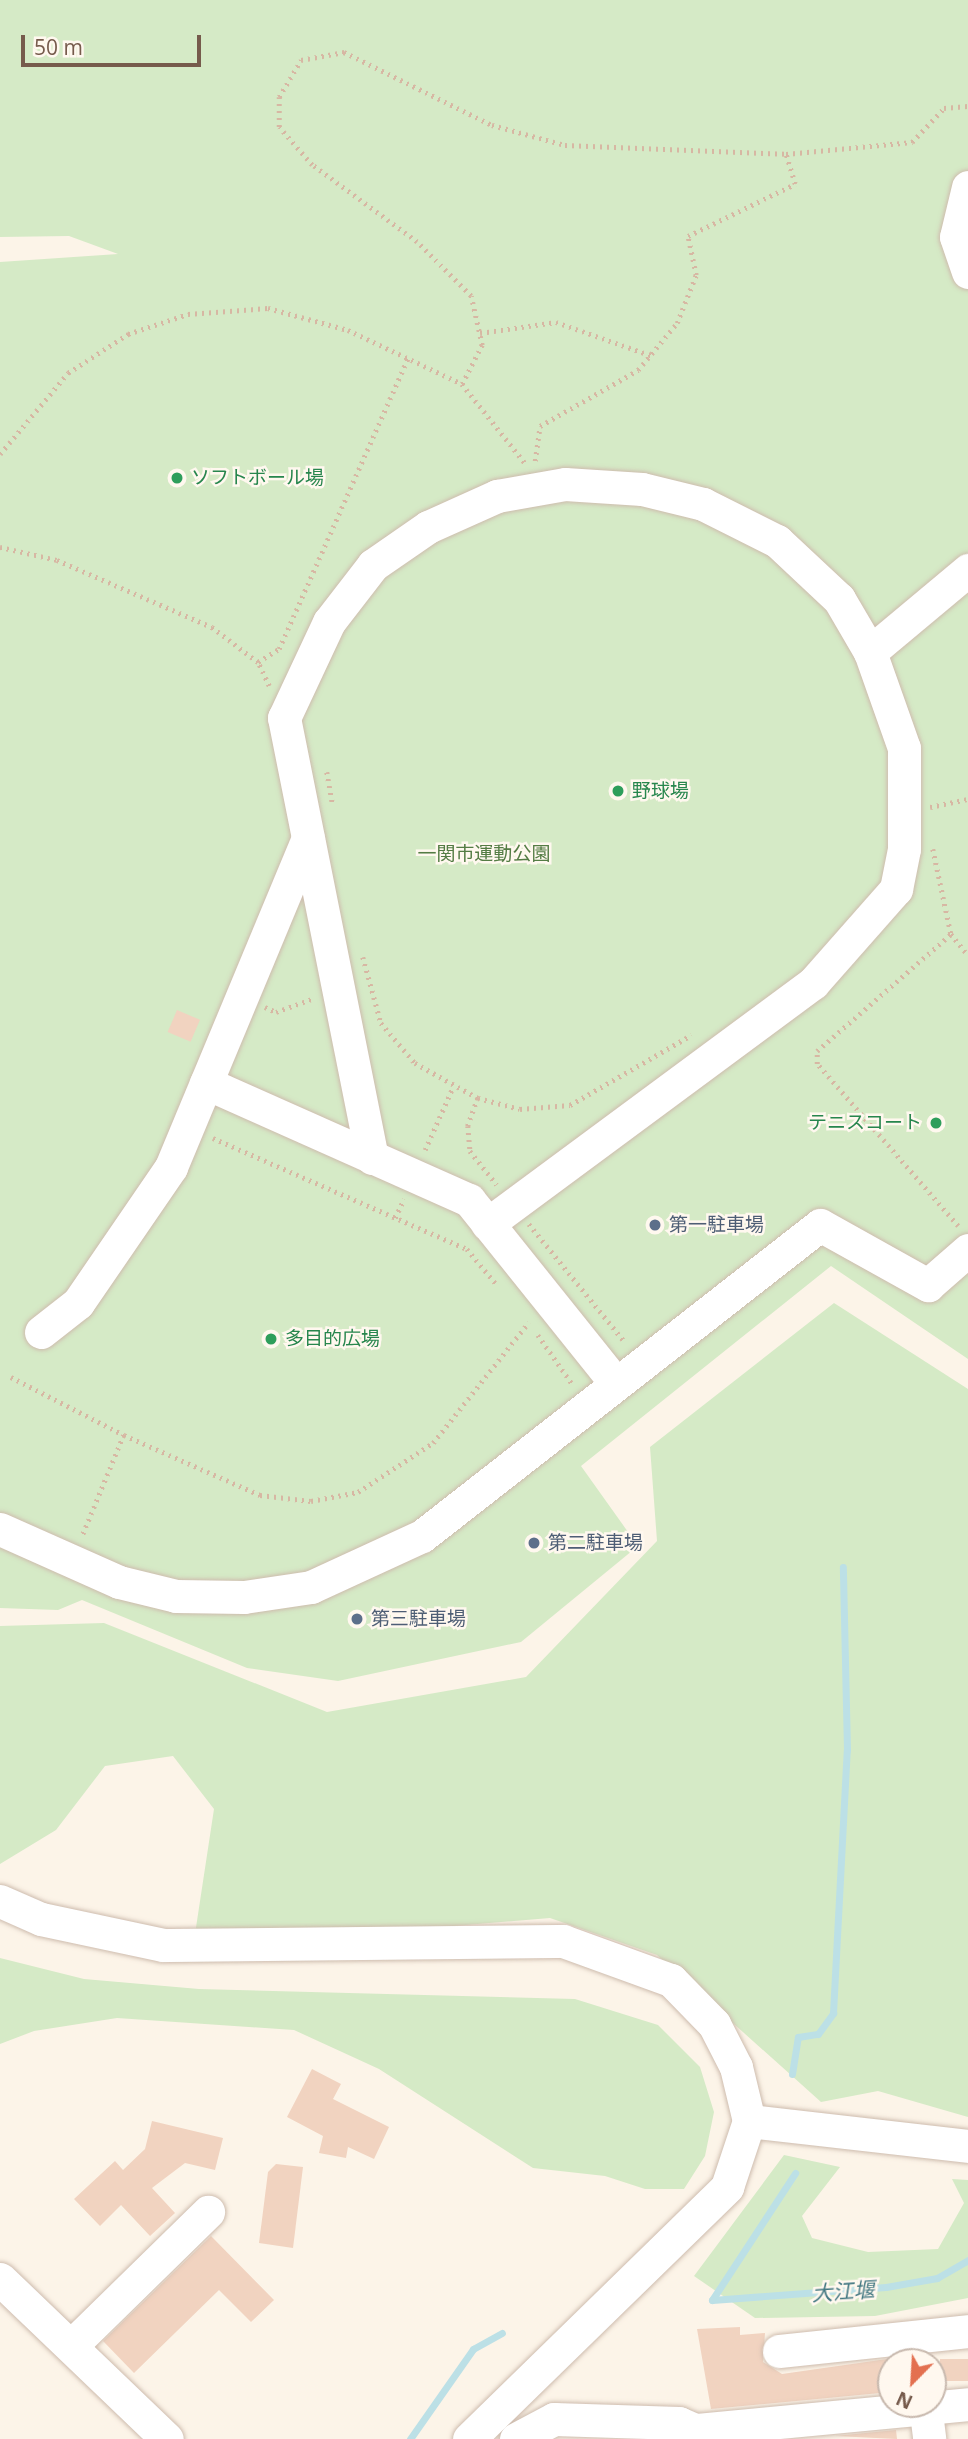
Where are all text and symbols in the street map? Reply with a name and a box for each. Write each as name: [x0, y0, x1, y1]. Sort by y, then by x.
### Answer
scale bar: [24, 21, 205, 65]
text: 50 m: [34, 33, 83, 61]
place label: ソフトボール場: [191, 467, 324, 489]
marker: ソフトボール場: [169, 470, 185, 486]
place label: 野球場: [632, 780, 689, 802]
marker: 野球場: [610, 783, 626, 799]
park label: 一関市運動公園: [418, 843, 550, 865]
place label: テニスコート: [808, 1112, 922, 1134]
marker: テニスコート: [928, 1115, 944, 1131]
place label: 第一駐車場: [669, 1214, 764, 1236]
marker: 第一駐車場: [647, 1217, 663, 1233]
place label: 多目的広場: [285, 1328, 380, 1350]
marker: 多目的広場: [263, 1331, 279, 1347]
place label: 第二駐車場: [548, 1532, 643, 1554]
marker: 第二駐車場: [526, 1535, 542, 1551]
place label: 第三駐車場: [371, 1608, 466, 1630]
marker: 第三駐車場: [349, 1611, 365, 1627]
water label: 大江堰: [811, 2276, 875, 2306]
north arrow: [877, 2348, 947, 2418]
text: N: [892, 2385, 917, 2415]

